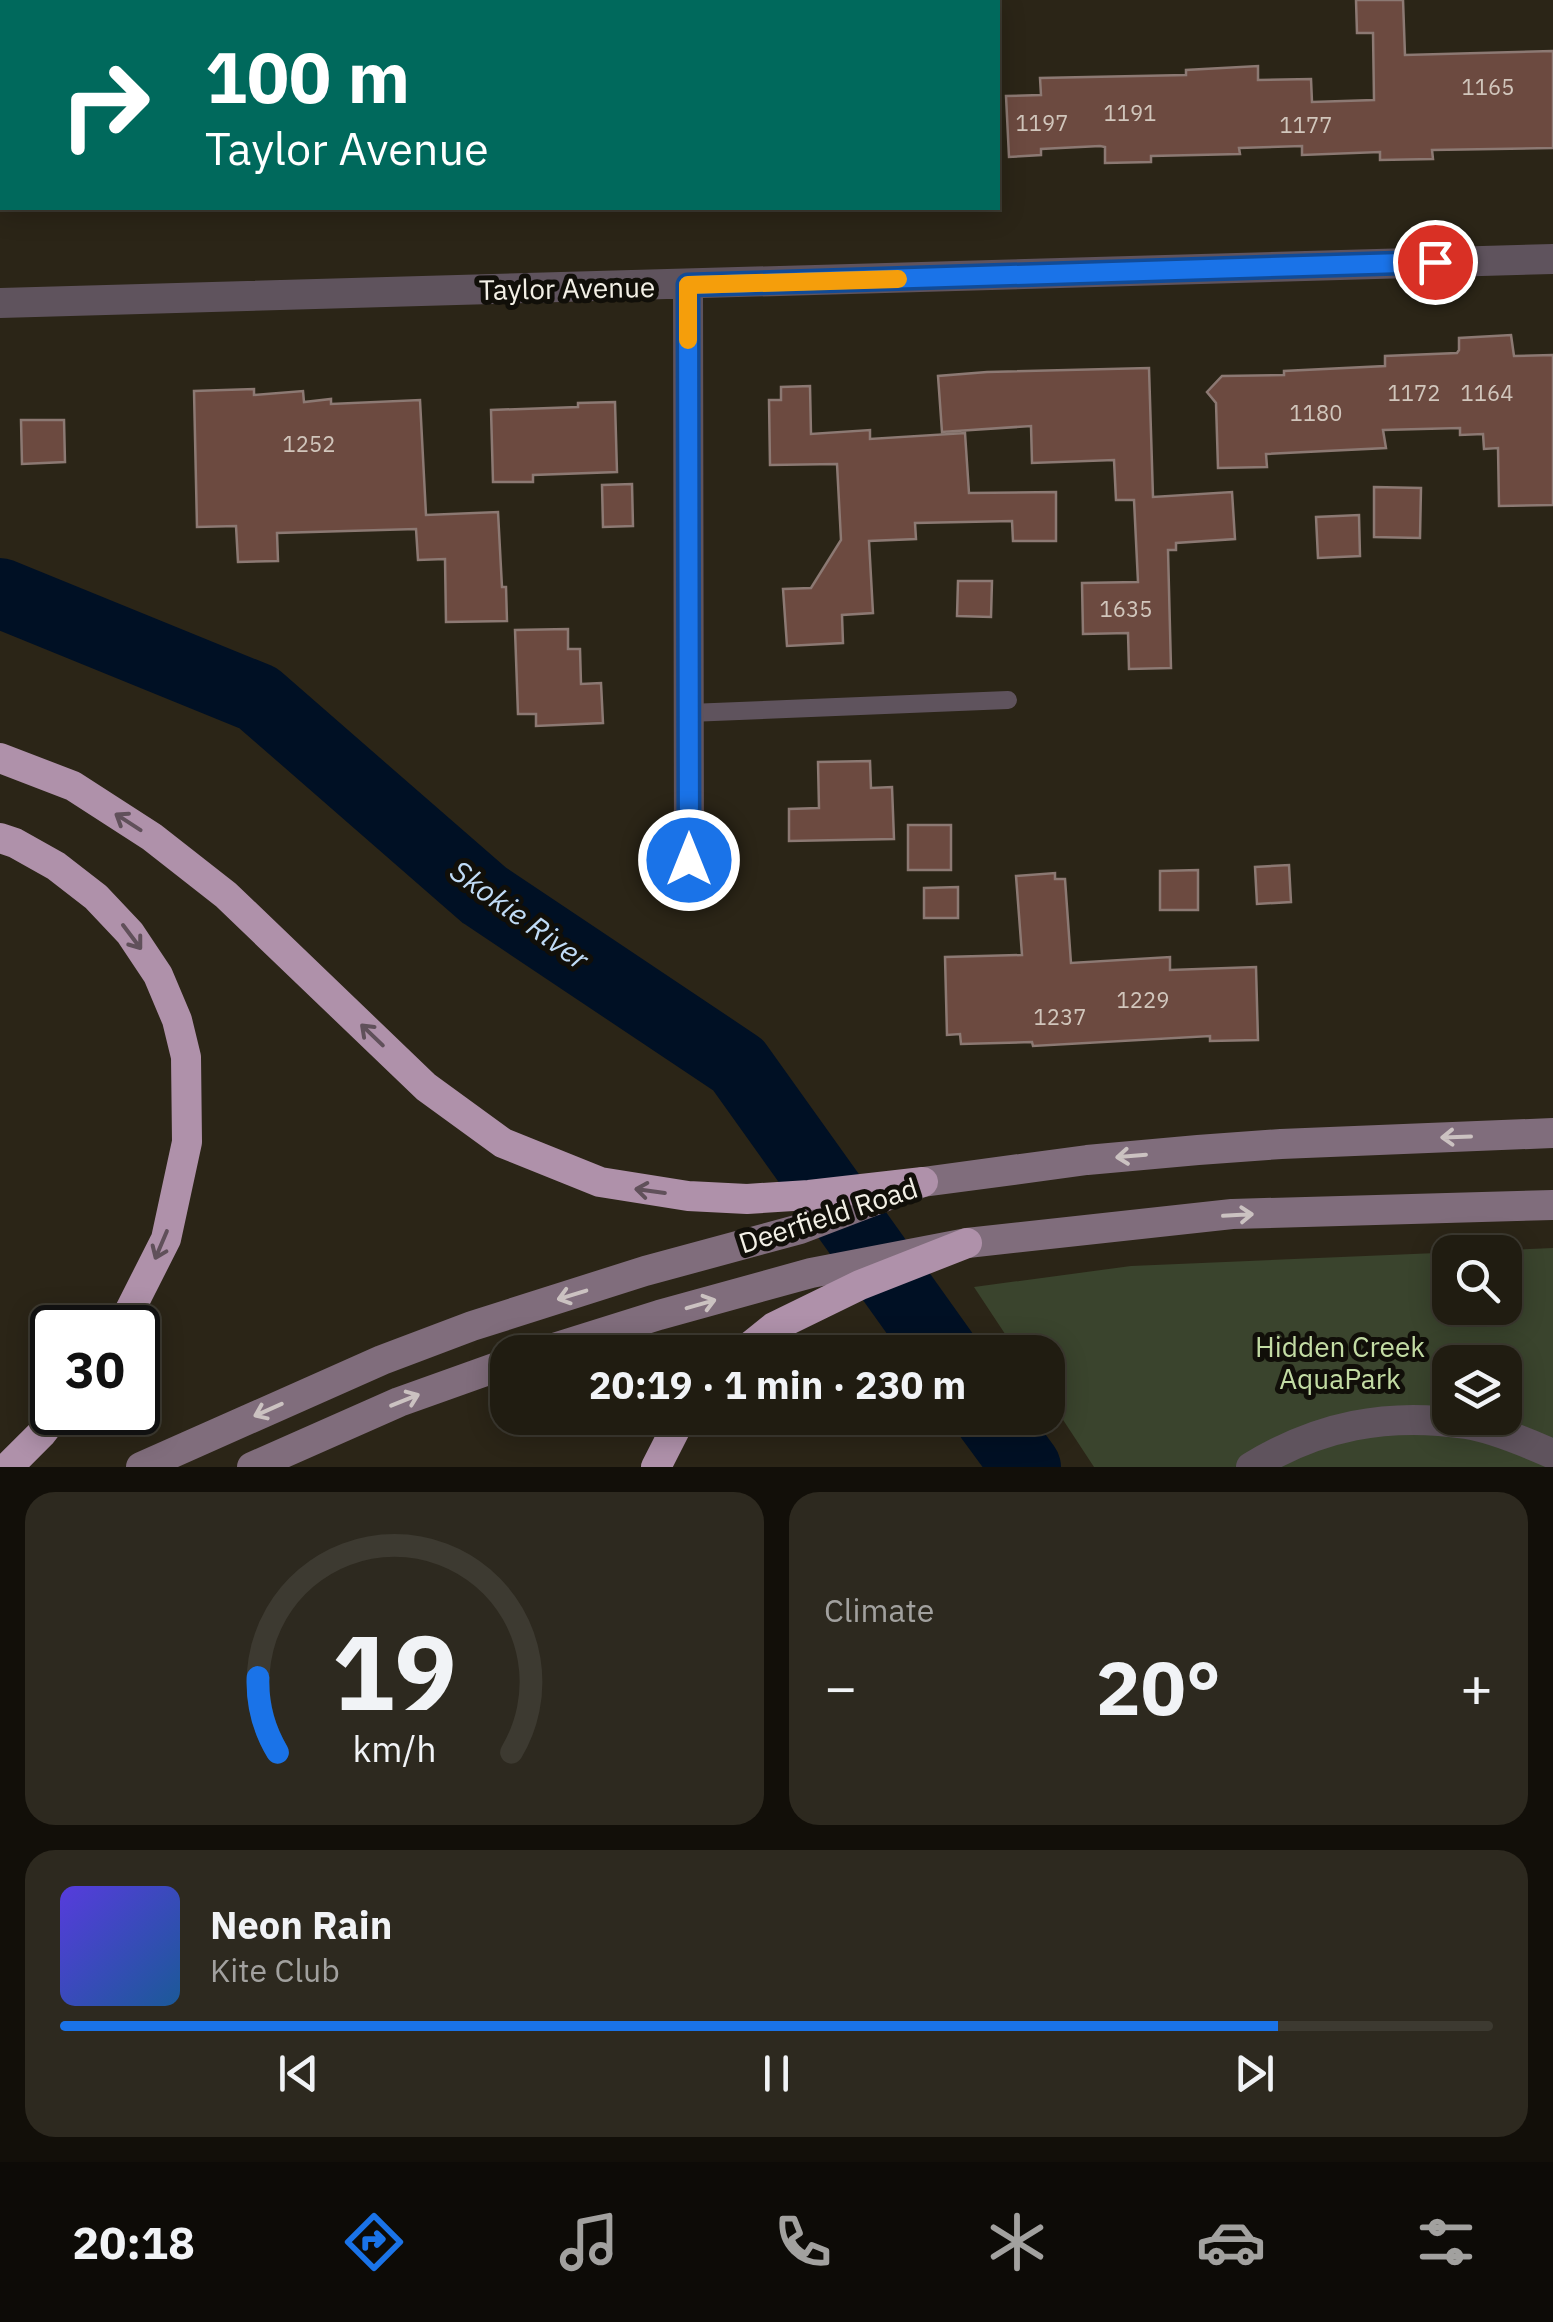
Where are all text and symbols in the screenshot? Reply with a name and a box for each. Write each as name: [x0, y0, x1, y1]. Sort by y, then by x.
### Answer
text: 100 m: [205, 31, 410, 122]
icon: right: [40, 40, 170, 170]
house number: 1165: [1462, 72, 1514, 101]
house number: 1191: [1104, 98, 1156, 127]
house number: 1197: [1016, 108, 1068, 137]
house number: 1177: [1280, 110, 1332, 139]
text: Taylor Avenue: [205, 119, 489, 177]
pin: [1393, 220, 1478, 305]
icon: arrive: [1408, 235, 1463, 290]
street label: Taylor Avenue: [478, 268, 656, 308]
house number: 1172: [1388, 378, 1440, 407]
house number: 1164: [1461, 378, 1513, 407]
house number: 1180: [1290, 398, 1342, 427]
house number: 1252: [283, 429, 335, 458]
house number: 1635: [1100, 594, 1152, 623]
position arrow: [637, 808, 741, 912]
one-way arrow: [114, 811, 143, 832]
water label: Skokie River: [443, 851, 598, 978]
one-way arrow: [121, 923, 142, 950]
house number: 1229: [1117, 985, 1169, 1014]
house number: 1237: [1034, 1002, 1086, 1031]
one-way arrow: [361, 1023, 385, 1047]
one-way arrow: [1440, 1127, 1472, 1146]
one-way arrow: [1116, 1146, 1148, 1165]
street label: Deerfield Road: [734, 1169, 922, 1261]
one-way arrow: [634, 1182, 666, 1200]
one-way arrow: [1221, 1205, 1253, 1224]
one-way arrow: [151, 1229, 169, 1260]
map controls: [1432, 1235, 1522, 1435]
button: search: [1432, 1235, 1522, 1325]
one-way arrow: [557, 1287, 588, 1305]
one-way arrow: [685, 1293, 716, 1312]
speed limit sign: 30: [30, 1305, 160, 1435]
park label: Hidden Creek AquaPark: [1255, 1328, 1425, 1397]
button: layers: [1432, 1345, 1522, 1435]
text: 20:19 · 1 min · 230 m: [589, 1360, 966, 1409]
one-way arrow: [390, 1390, 420, 1408]
one-way arrow: [253, 1402, 284, 1420]
text: Climate: [824, 1589, 934, 1631]
text: 19: [332, 1603, 457, 1739]
text: 20°: [1096, 1638, 1221, 1736]
text: −: [824, 1651, 857, 1722]
text: +: [1460, 1651, 1493, 1722]
text: km/h: [352, 1725, 437, 1772]
text: Neon Rain: [210, 1900, 392, 1949]
text: Kite Club: [210, 1949, 340, 1991]
icon: previous: [271, 2046, 326, 2101]
icon: pause: [749, 2046, 804, 2101]
icon: next: [1227, 2046, 1282, 2101]
icon: directions: [339, 2207, 409, 2277]
icon: music: [554, 2207, 624, 2277]
icon: phone: [768, 2207, 838, 2277]
icon: climate: [982, 2207, 1052, 2277]
icon: car: [1196, 2207, 1266, 2277]
icon: filters: [1411, 2207, 1481, 2277]
text: 20:18: [72, 2213, 195, 2271]

